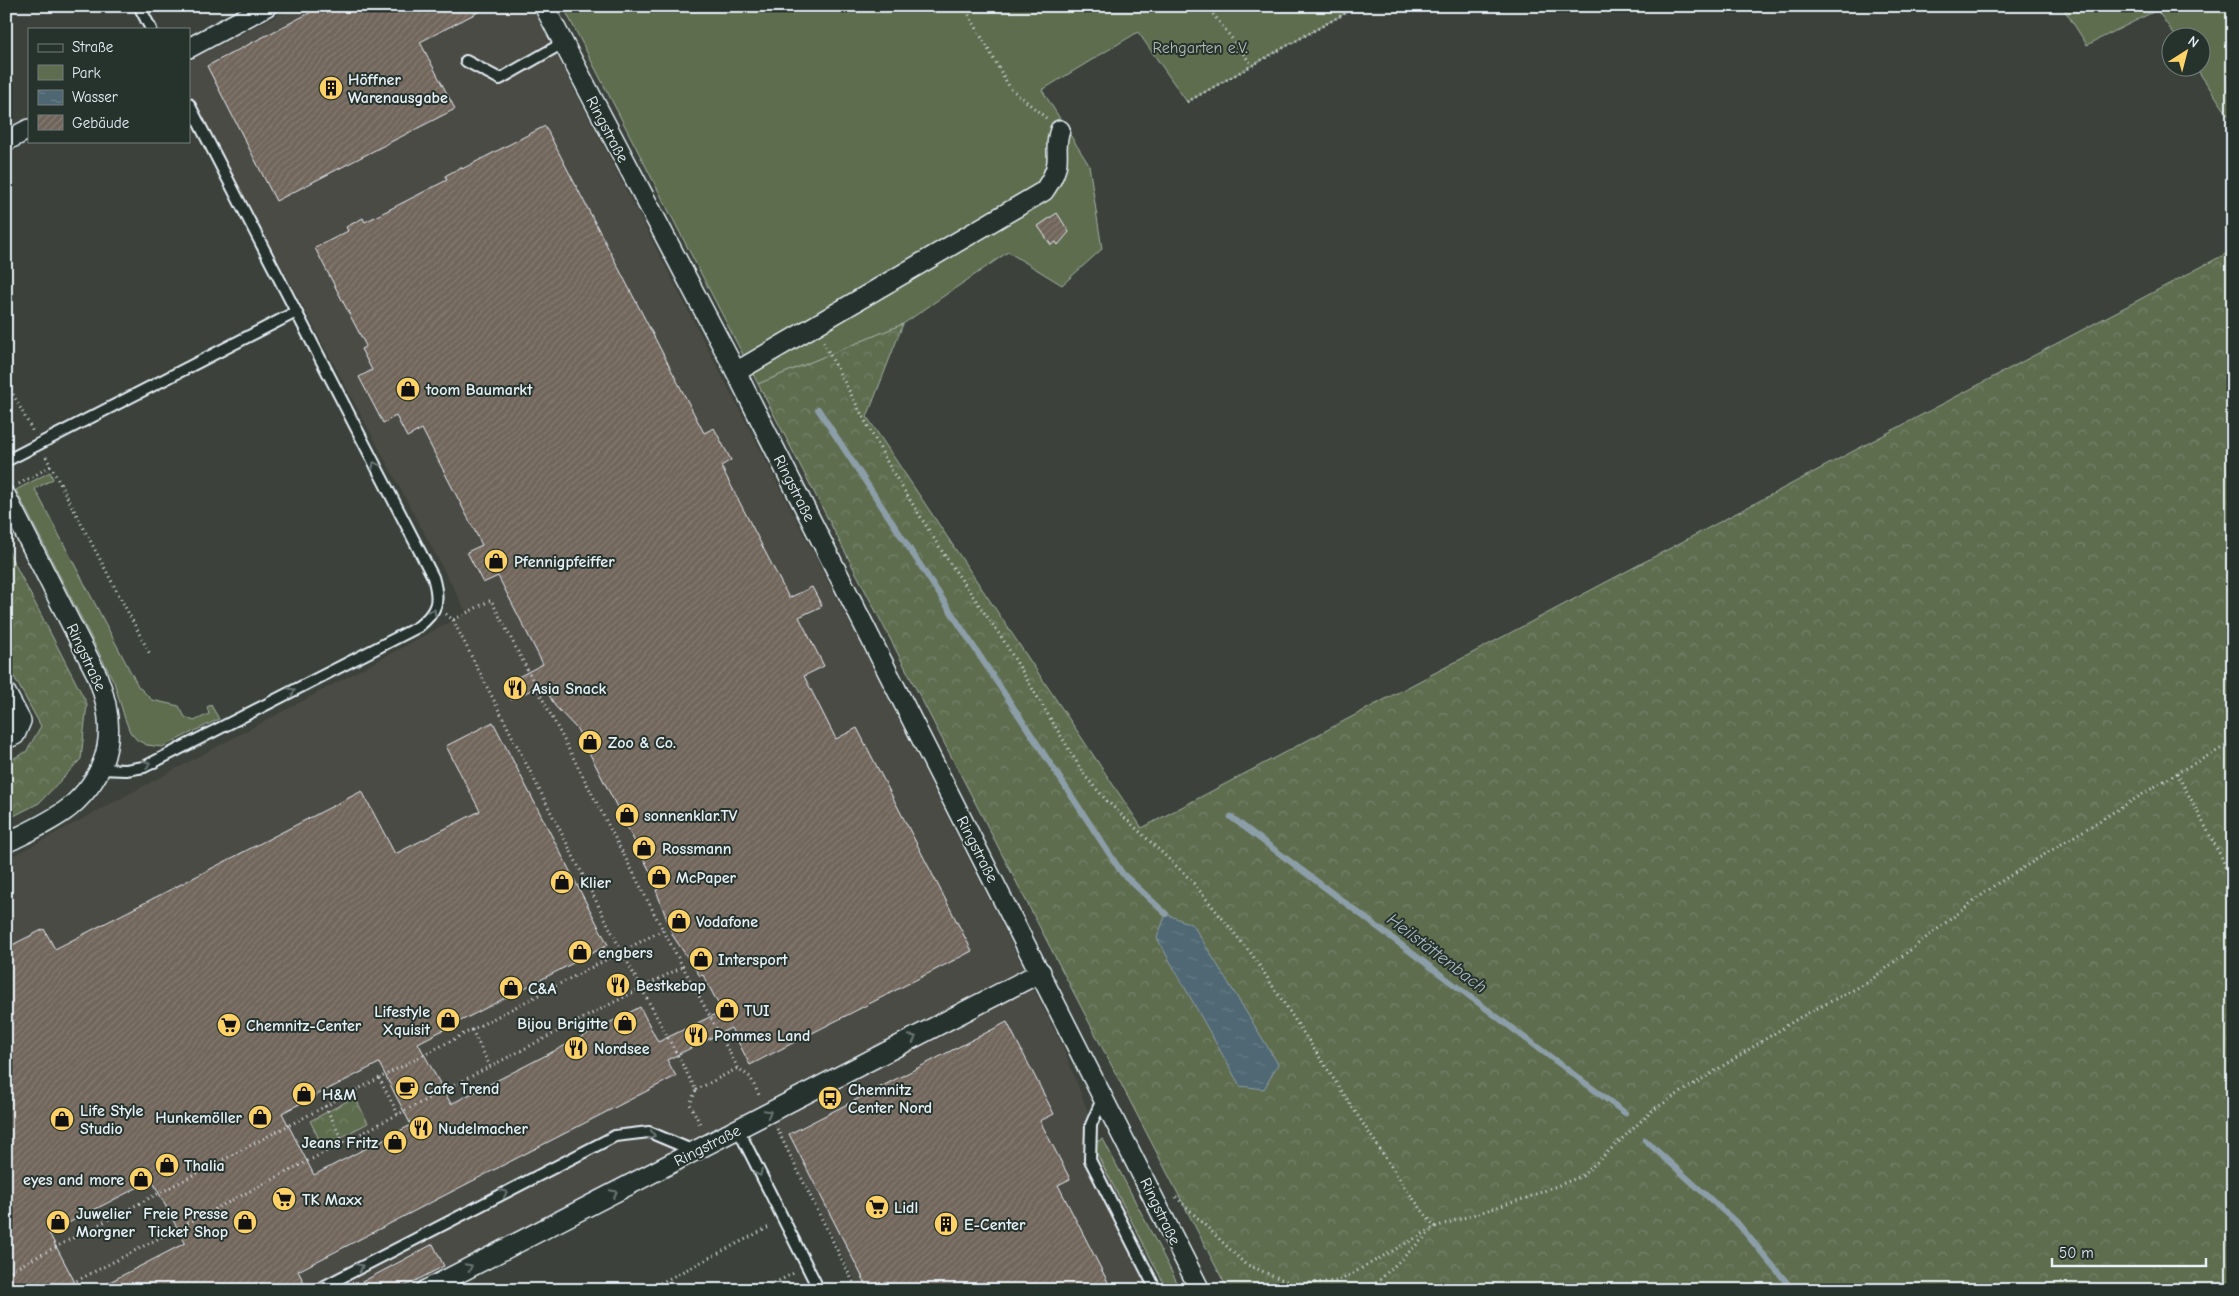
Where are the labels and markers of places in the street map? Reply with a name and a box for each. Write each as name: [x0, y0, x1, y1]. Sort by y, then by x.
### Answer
place label: Höffner Warenausgabe: [348, 71, 448, 107]
building icon: Höffner Warenausgabe: [318, 75, 344, 101]
shop icon: toom Baumarkt: [395, 376, 421, 402]
place label: toom Baumarkt: [425, 381, 533, 399]
shop icon: Pfennigpfeiffer: [483, 548, 509, 574]
place label: Pfennigpfeiffer: [514, 553, 615, 571]
restaurant icon: Asia Snack: [502, 675, 528, 701]
place label: Asia Snack: [532, 680, 606, 698]
shop icon: Zoo & Co.: [577, 729, 603, 755]
place label: Zoo & Co.: [608, 734, 676, 752]
shop icon: sonnenklar.TV: [614, 802, 640, 828]
place label: sonnenklar.TV: [644, 807, 738, 825]
shop icon: Rossmann: [631, 835, 657, 861]
place label: Rossmann: [662, 840, 731, 858]
shop icon: McPaper: [646, 864, 672, 890]
shop icon: Klier: [549, 869, 575, 895]
place label: McPaper: [676, 869, 737, 887]
place label: Klier: [580, 874, 612, 892]
shop icon: Vodafone: [666, 908, 692, 934]
place label: Vodafone: [696, 913, 758, 931]
shop icon: engbers: [567, 939, 593, 965]
place label: engbers: [598, 944, 653, 962]
shop icon: Intersport: [688, 946, 714, 972]
place label: Intersport: [718, 951, 788, 969]
restaurant icon: Bestkebap: [605, 972, 631, 998]
shop icon: C&A: [498, 975, 524, 1001]
place label: Bestkebap: [636, 977, 706, 995]
place label: C&A: [528, 980, 557, 998]
shop icon: TUI: [714, 997, 740, 1023]
place label: TUI: [744, 1002, 770, 1020]
place label: Lifestyle Xquisit: [374, 1003, 431, 1039]
shop icon: Lifestyle Xquisit: [435, 1007, 461, 1033]
shop icon: Bijou Brigitte: [612, 1010, 638, 1036]
supermarket icon: Chemnitz-Center: [216, 1012, 242, 1038]
place label: Bijou Brigitte: [517, 1015, 608, 1033]
place label: Chemnitz-Center: [246, 1017, 362, 1035]
restaurant icon: Pommes Land: [683, 1022, 709, 1048]
place label: Pommes Land: [714, 1027, 810, 1045]
restaurant icon: Nordsee: [563, 1035, 589, 1061]
place label: Nordsee: [594, 1040, 650, 1058]
cafe icon: Cafe Trend: [394, 1075, 420, 1101]
place label: Cafe Trend: [424, 1080, 499, 1098]
shop icon: H&M: [291, 1081, 317, 1107]
place label: Chemnitz Center Nord: [848, 1081, 932, 1117]
bus stop icon: Chemnitz Center Nord: [817, 1085, 843, 1111]
place label: H&M: [322, 1086, 356, 1104]
place label: Life Style Studio: [80, 1102, 144, 1138]
shop icon: Hunkemöller: [247, 1104, 273, 1130]
shop icon: Life Style Studio: [49, 1106, 75, 1132]
place label: Hunkemöller: [155, 1109, 243, 1127]
restaurant icon: Nudelmacher: [408, 1115, 434, 1141]
place label: Nudelmacher: [438, 1120, 528, 1138]
shop icon: Jeans Fritz: [382, 1129, 408, 1155]
place label: Jeans Fritz: [302, 1134, 378, 1152]
shop icon: Thalia: [154, 1152, 180, 1178]
place label: Thalia: [184, 1157, 225, 1175]
shop icon: eyes and more: [128, 1166, 154, 1192]
place label: eyes and more: [23, 1171, 124, 1189]
supermarket icon: TK Maxx: [271, 1186, 297, 1212]
place label: TK Maxx: [302, 1191, 362, 1209]
supermarket icon: Lidl: [864, 1194, 890, 1220]
place label: Lidl: [894, 1199, 918, 1217]
place label: Juwelier Morgner: [76, 1205, 135, 1241]
place label: Freie Presse Ticket Shop: [143, 1205, 228, 1241]
shop icon: Juwelier Morgner: [45, 1209, 71, 1235]
shop icon: Freie Presse Ticket Shop: [232, 1209, 258, 1235]
building icon: E-Center: [933, 1211, 959, 1237]
place label: E-Center: [964, 1216, 1026, 1234]

